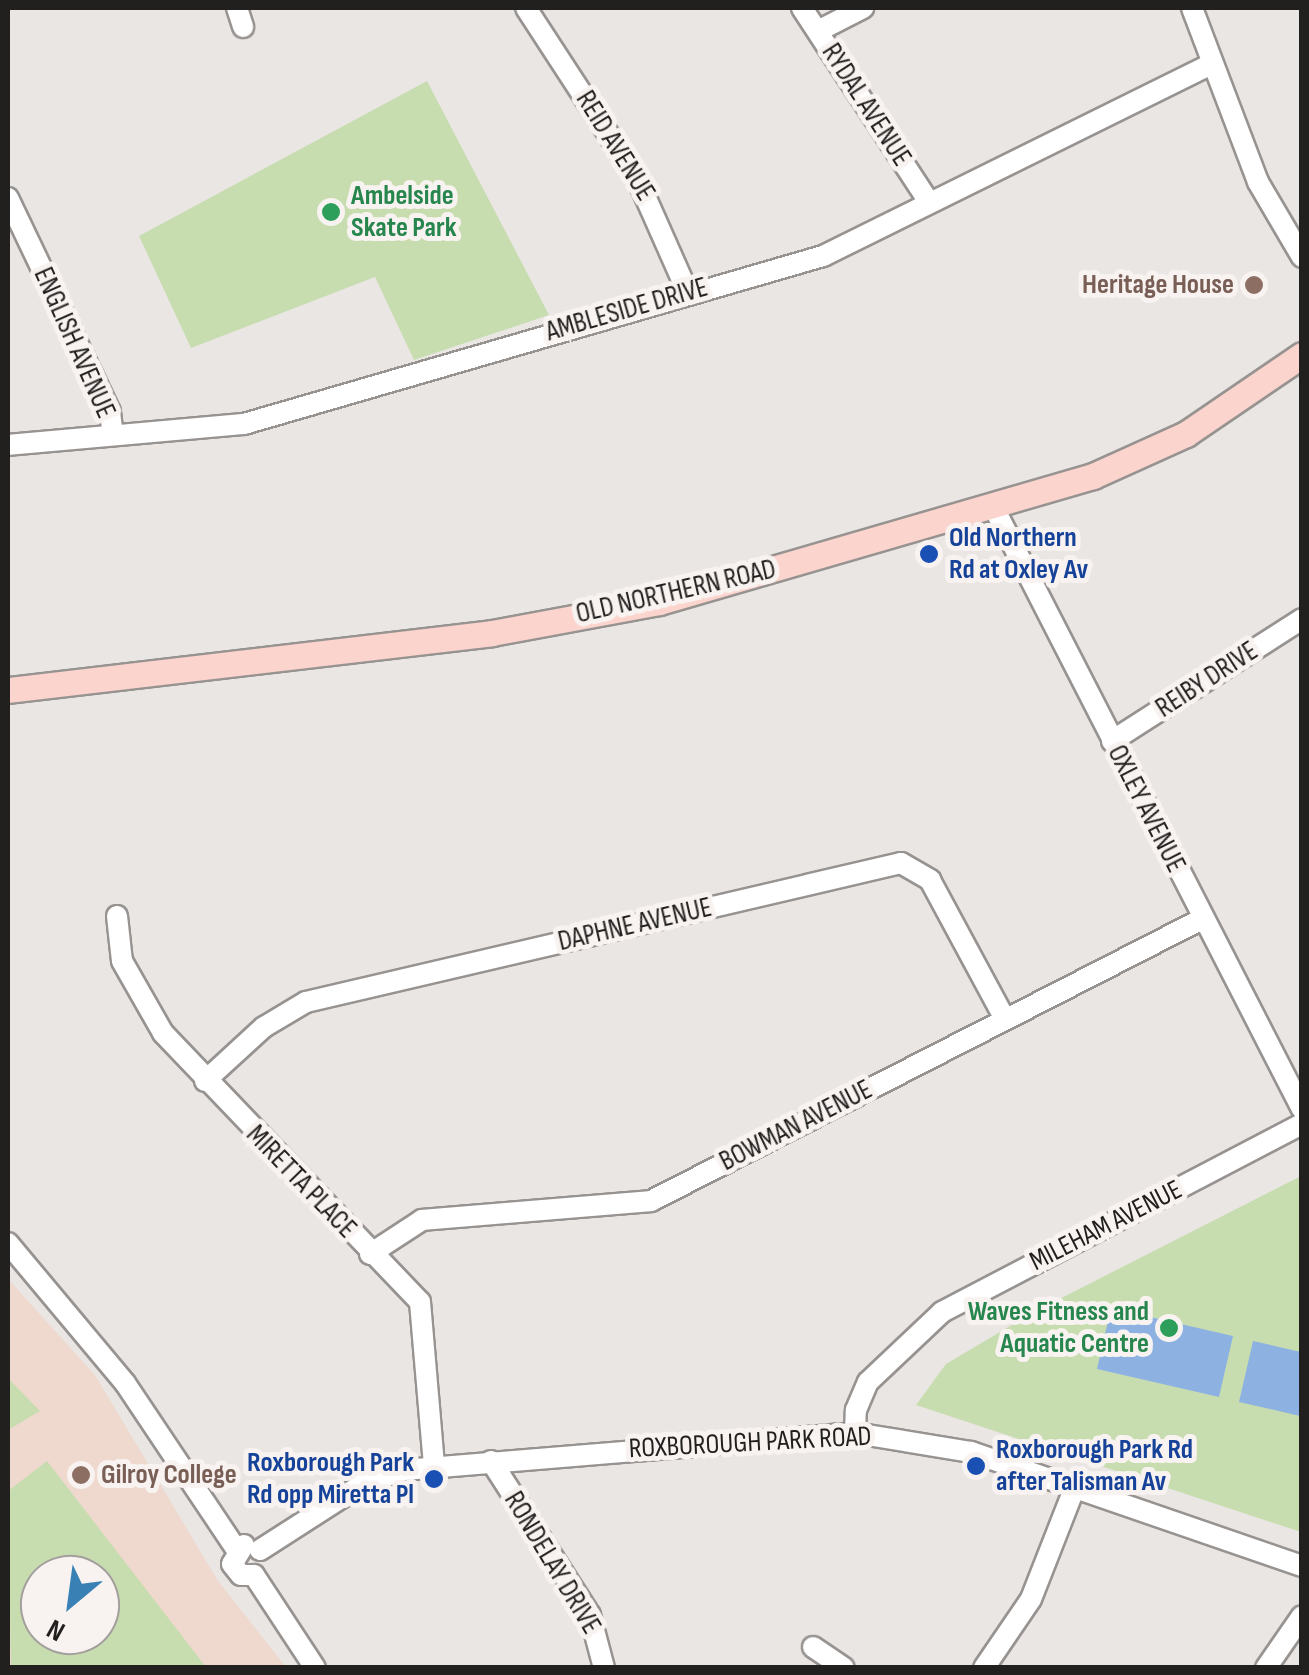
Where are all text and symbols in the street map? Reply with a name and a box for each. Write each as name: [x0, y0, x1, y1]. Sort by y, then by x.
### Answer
street label: RYDAL AVENUE: [814, 37, 918, 173]
street label: REID AVENUE: [568, 85, 662, 207]
place label: Ambelside Skate Park: [351, 179, 457, 245]
marker: Ambelside Skate Park: [320, 201, 342, 223]
street label: ENGLISH AVENUE: [26, 262, 122, 424]
place label: Heritage House: [1082, 268, 1234, 302]
street label: AMBLESIDE DRIVE: [542, 271, 712, 349]
marker: Heritage House: [1243, 274, 1265, 296]
place label: Old Northern Rd at Oxley Av: [949, 521, 1088, 587]
marker: Old Northern Rd at Oxley Av: [918, 543, 940, 565]
street label: OLD NORTHERN ROAD: [573, 553, 779, 631]
street label: REIBY DRIVE: [1150, 635, 1264, 725]
street label: OXLEY AVENUE: [1100, 740, 1192, 878]
street label: DAPHNE AVENUE: [555, 891, 715, 959]
street label: BOWMAN AVENUE: [714, 1073, 878, 1179]
street label: MIRETTA PLACE: [239, 1118, 363, 1246]
street label: MILEHAM AVENUE: [1024, 1173, 1188, 1279]
place label: Waves Fitness and Aquatic Centre: [968, 1295, 1149, 1361]
marker: Waves Fitness and Aquatic Centre: [1158, 1317, 1180, 1339]
street label: ROXBOROUGH PARK ROAD: [628, 1420, 872, 1466]
place label: Roxborough Park Rd after Talisman Av: [996, 1433, 1193, 1499]
place label: Roxborough Park Rd opp Miretta Pl: [247, 1446, 414, 1512]
marker: Roxborough Park Rd after Talisman Av: [965, 1455, 987, 1477]
place label: Gilroy College: [101, 1458, 237, 1492]
marker: Gilroy College: [70, 1464, 92, 1486]
marker: Roxborough Park Rd opp Miretta Pl: [423, 1468, 445, 1490]
street label: RONDELAY DRIVE: [496, 1486, 608, 1640]
north arrow: [20, 1555, 120, 1655]
text: N: [42, 1612, 71, 1648]

